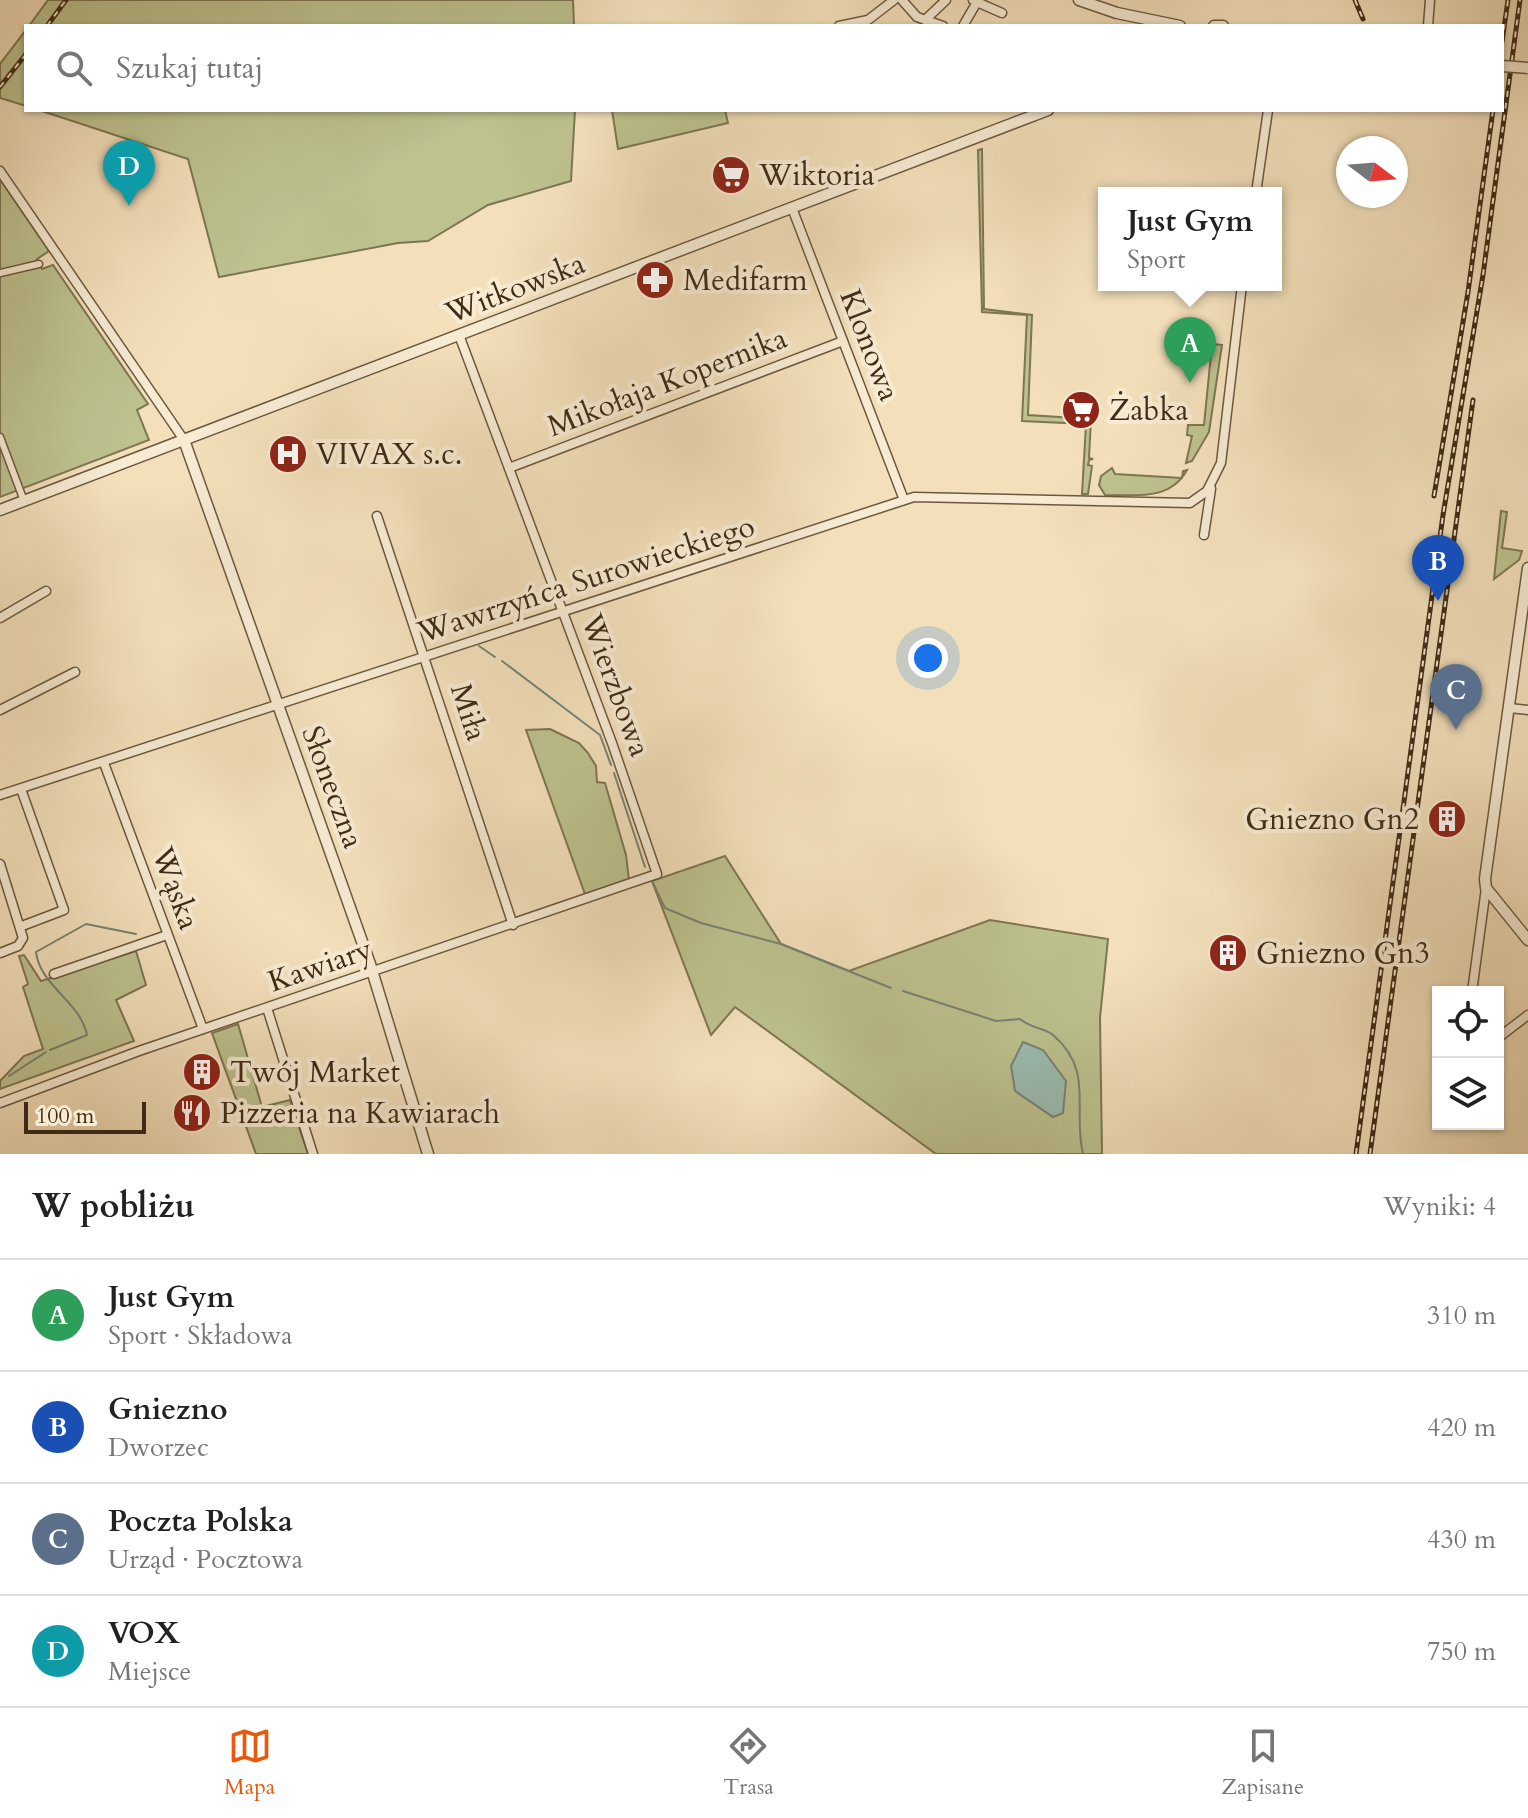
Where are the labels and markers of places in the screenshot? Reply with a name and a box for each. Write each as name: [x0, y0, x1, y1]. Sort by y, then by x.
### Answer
pin: D: [103, 140, 155, 206]
supermarket icon: Wiktoria: [710, 154, 752, 196]
place label: Wiktoria: [758, 155, 875, 196]
pharmacy icon: Medifarm: [634, 259, 676, 301]
place label: Medifarm: [683, 260, 808, 301]
pin: A: [1164, 317, 1216, 383]
supermarket icon: Żabka: [1060, 389, 1102, 431]
place label: Żabka: [1109, 390, 1189, 431]
hospital icon: VIVAX s.c.: [267, 433, 309, 475]
place label: VIVAX s.c.: [316, 434, 462, 475]
pin: B: [1412, 535, 1464, 601]
pin: C: [1430, 664, 1482, 730]
building icon: Gniezno Gn2: [1426, 798, 1468, 840]
place label: Gniezno Gn2: [1245, 799, 1419, 840]
building icon: Gniezno Gn3: [1207, 932, 1249, 974]
place label: Gniezno Gn3: [1256, 933, 1430, 974]
building icon: Twój Market: [181, 1051, 223, 1093]
place label: Twój Market: [230, 1052, 401, 1093]
restaurant icon: Pizzeria na Kawiarach: [171, 1092, 213, 1134]
place label: Pizzeria na Kawiarach: [220, 1093, 500, 1134]

